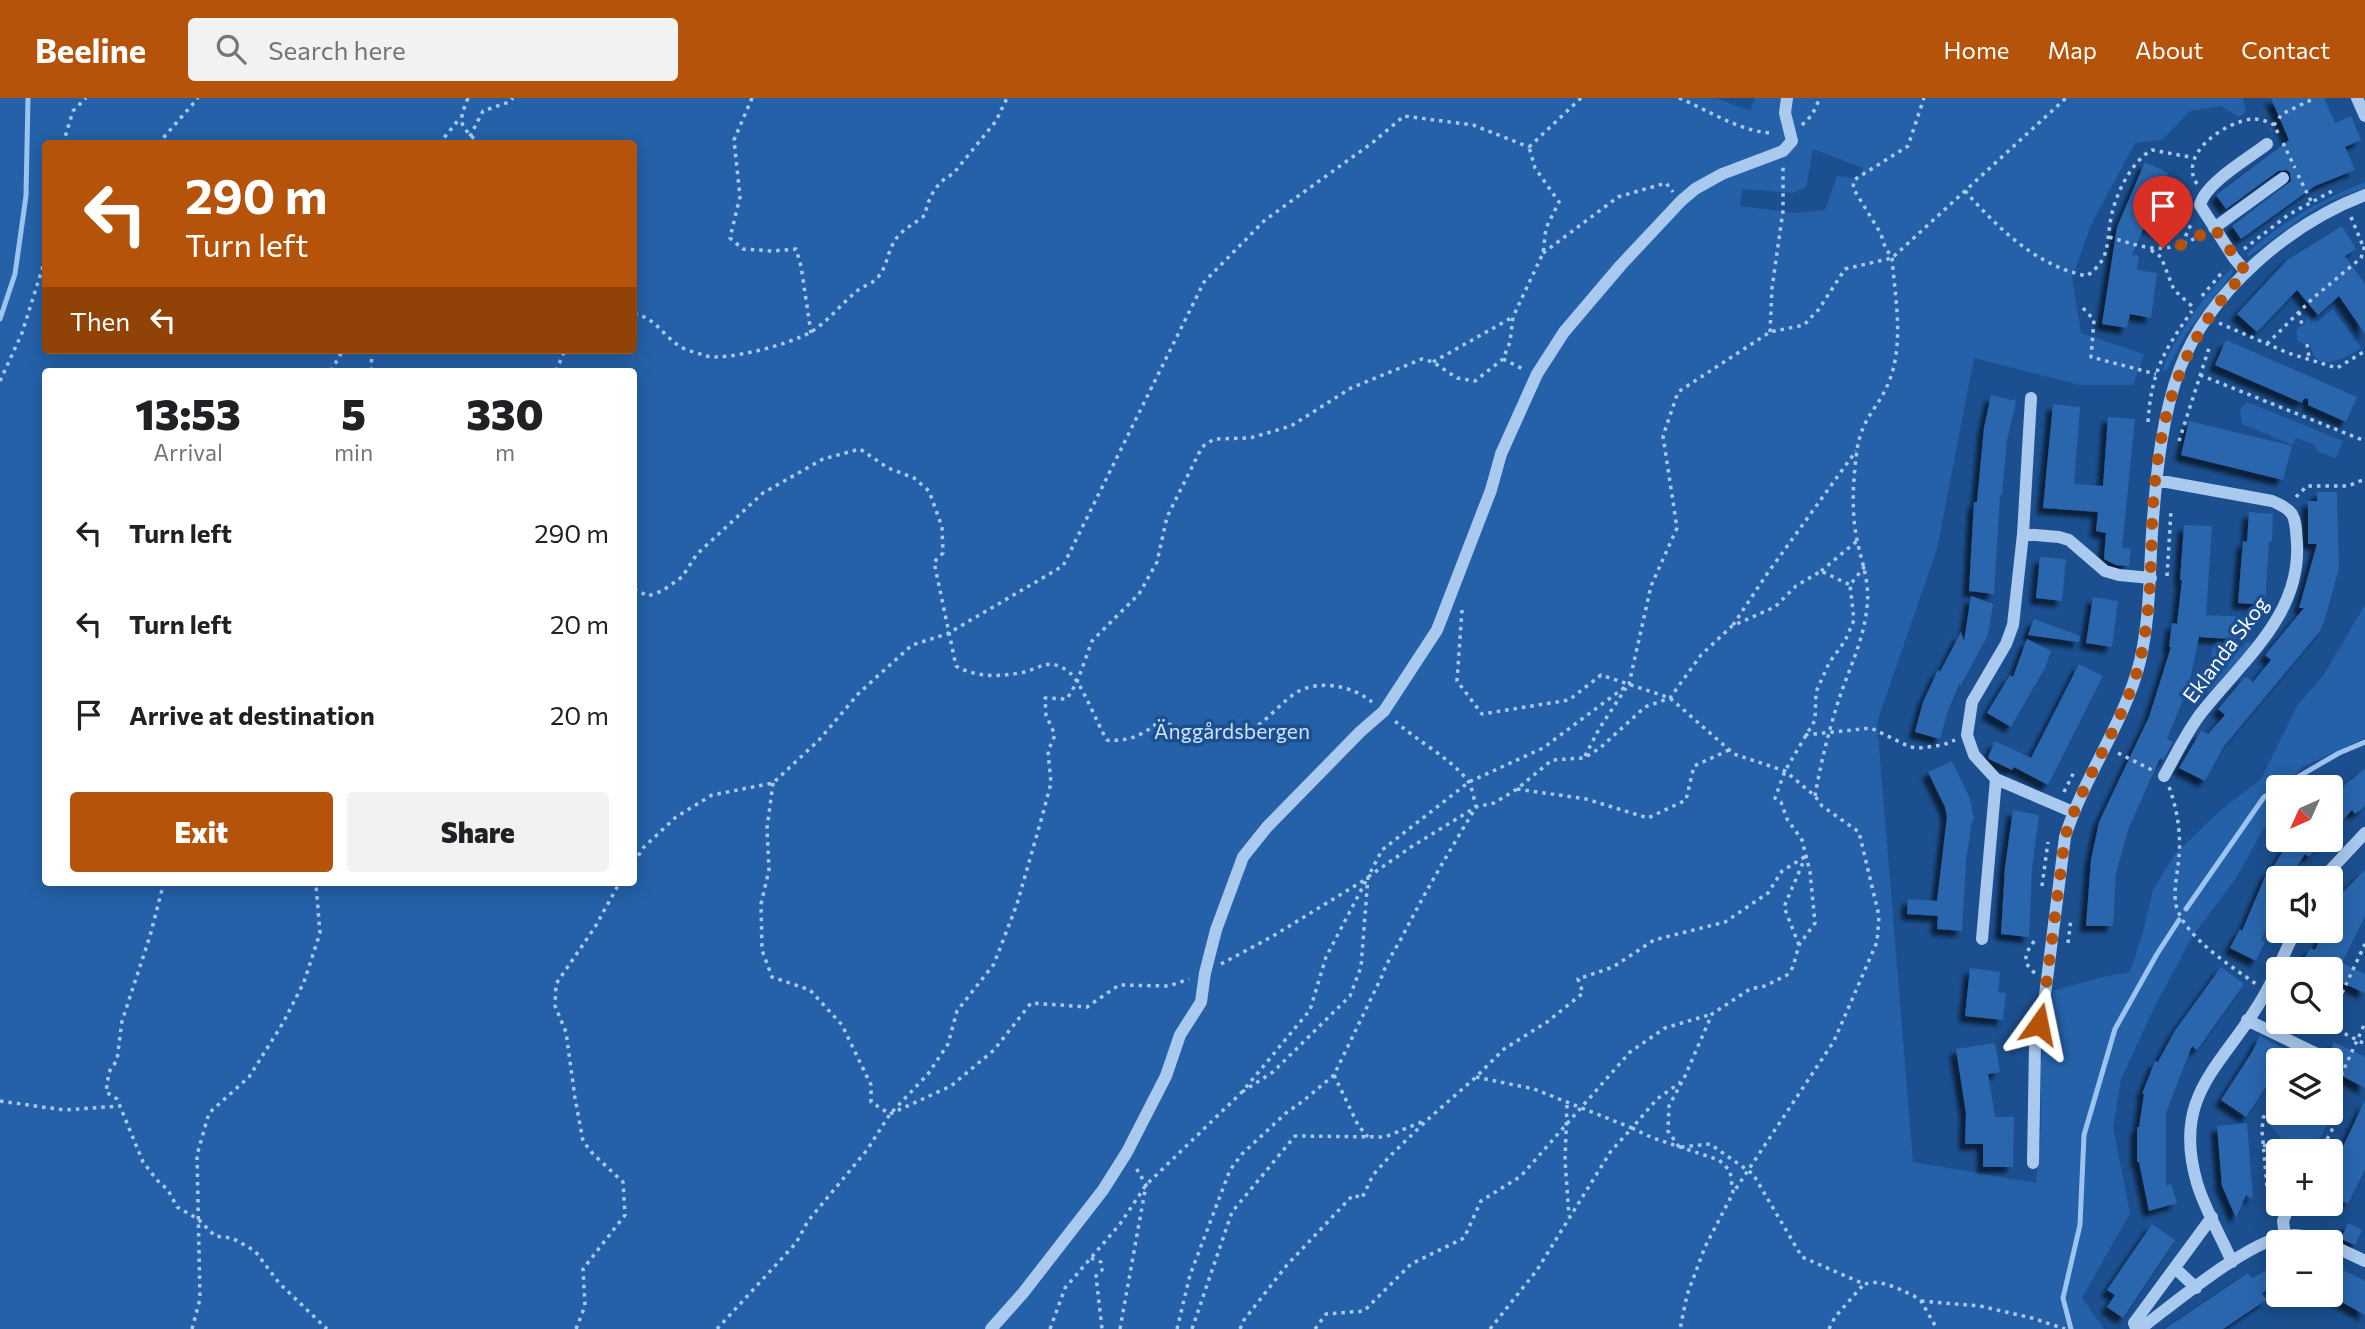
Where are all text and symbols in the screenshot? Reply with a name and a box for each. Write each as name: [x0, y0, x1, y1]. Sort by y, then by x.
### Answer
search box: [188, 18, 678, 81]
text: Beeline: [35, 29, 146, 70]
icon: search: [212, 30, 250, 68]
text: Search here: [268, 34, 406, 65]
text: Home: [1944, 35, 2010, 64]
text: Map: [2048, 35, 2097, 64]
text: About: [2135, 35, 2203, 64]
text: Contact: [2241, 35, 2330, 64]
text: 290 m: [185, 164, 327, 224]
icon: left: [70, 168, 161, 259]
pin: [2133, 176, 2193, 248]
icon: arrive: [2144, 187, 2182, 225]
text: Turn left: [185, 224, 309, 264]
icon: left: [144, 301, 182, 339]
text: Then: [70, 305, 130, 336]
text: 13:53: [135, 387, 241, 439]
text: 5: [341, 387, 366, 439]
text: 330: [466, 387, 544, 439]
text: Arrival: [153, 438, 223, 466]
text: min: [334, 438, 373, 466]
text: m: [495, 438, 515, 466]
icon: left: [70, 514, 108, 552]
text: Turn left: [129, 517, 232, 548]
text: 290 m: [534, 517, 609, 548]
street label: Eklanda Skog: [2177, 591, 2273, 707]
icon: left: [70, 605, 108, 643]
text: Turn left: [129, 608, 232, 639]
text: 20 m: [550, 608, 609, 639]
icon: arrive: [70, 696, 108, 734]
text: Arrive at destination: [129, 699, 375, 730]
text: 20 m: [550, 699, 609, 730]
park label: Änggårdsbergen: [1154, 718, 1310, 743]
north arrow: [2266, 775, 2343, 852]
map controls: [2266, 775, 2343, 1307]
button: Exit: [70, 792, 333, 872]
button: Share: [347, 792, 609, 872]
button: sound: [2266, 866, 2343, 943]
button: search: [2266, 957, 2343, 1034]
position arrow: [2002, 987, 2076, 1061]
button: layers: [2266, 1048, 2343, 1125]
button: +: [2266, 1139, 2343, 1216]
button: −: [2266, 1230, 2343, 1307]

